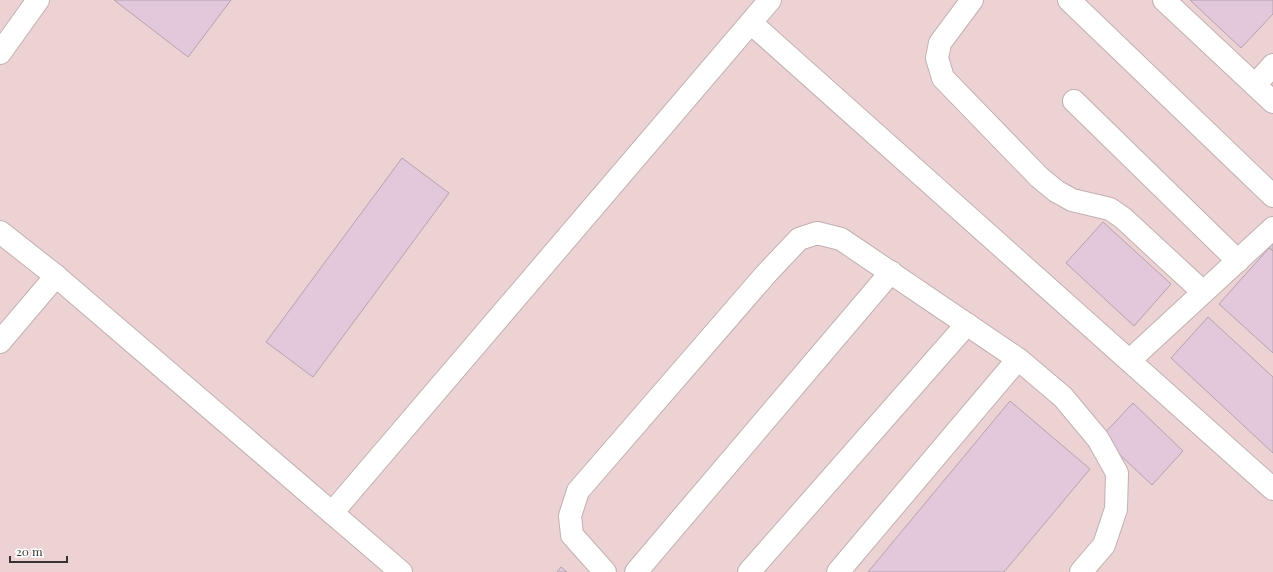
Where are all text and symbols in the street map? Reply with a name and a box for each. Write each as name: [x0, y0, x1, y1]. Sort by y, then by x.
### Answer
scale bar: [10, 538, 67, 564]
text: 20 m: [16, 543, 43, 559]

